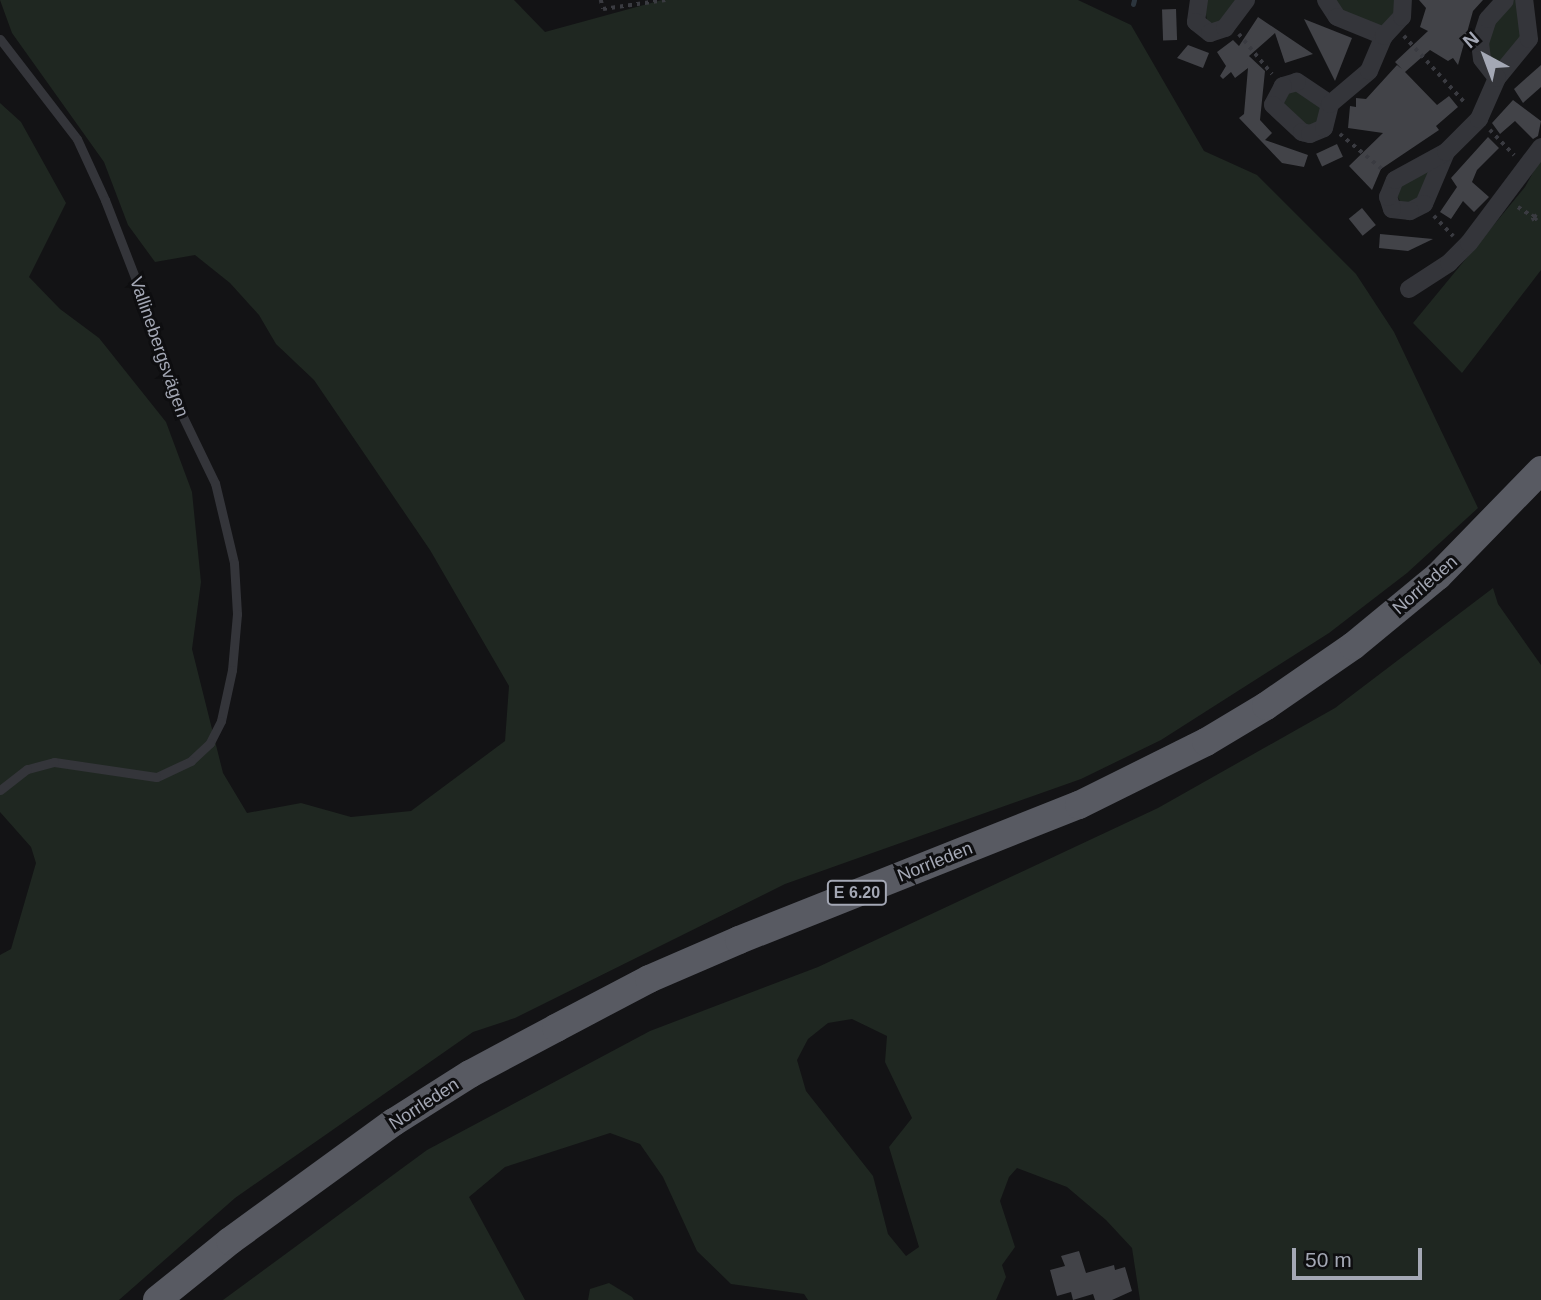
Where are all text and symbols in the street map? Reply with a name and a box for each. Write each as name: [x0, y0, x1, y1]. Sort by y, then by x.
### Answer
north arrow: [1450, 21, 1520, 91]
text: N: [1459, 27, 1483, 52]
street label: Vallinebergsvägen: [125, 274, 193, 420]
street label: Norrleden: [1388, 551, 1462, 619]
street label: Norrleden: [894, 837, 976, 887]
road number: E 6.20: [826, 880, 888, 906]
street label: Norrleden: [385, 1073, 463, 1135]
scale bar: [1296, 1234, 1426, 1278]
text: 50 m: [1305, 1248, 1352, 1271]

